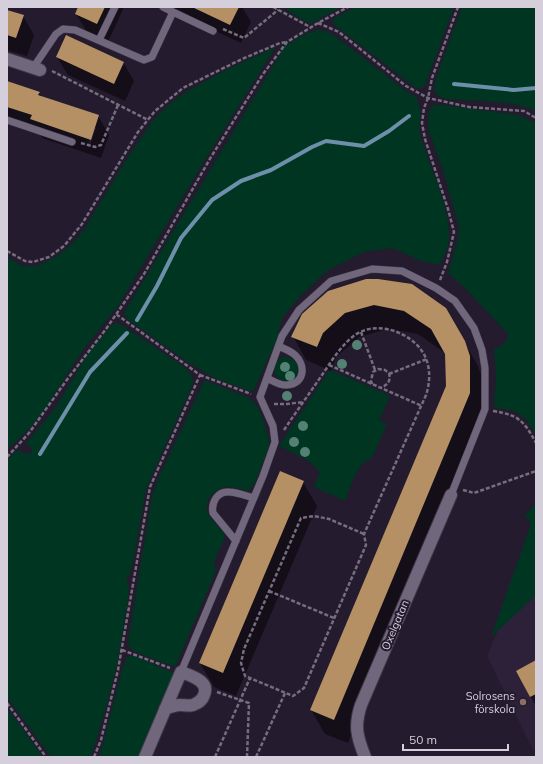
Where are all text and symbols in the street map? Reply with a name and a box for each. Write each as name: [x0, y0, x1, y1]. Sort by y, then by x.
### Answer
street label: Oxelgatan: [378, 598, 412, 652]
place label: Solrosens förskola: [466, 689, 515, 716]
marker: Solrosens förskola: [518, 697, 528, 707]
scale bar: [403, 726, 508, 752]
text: 50 m: [409, 732, 437, 747]

